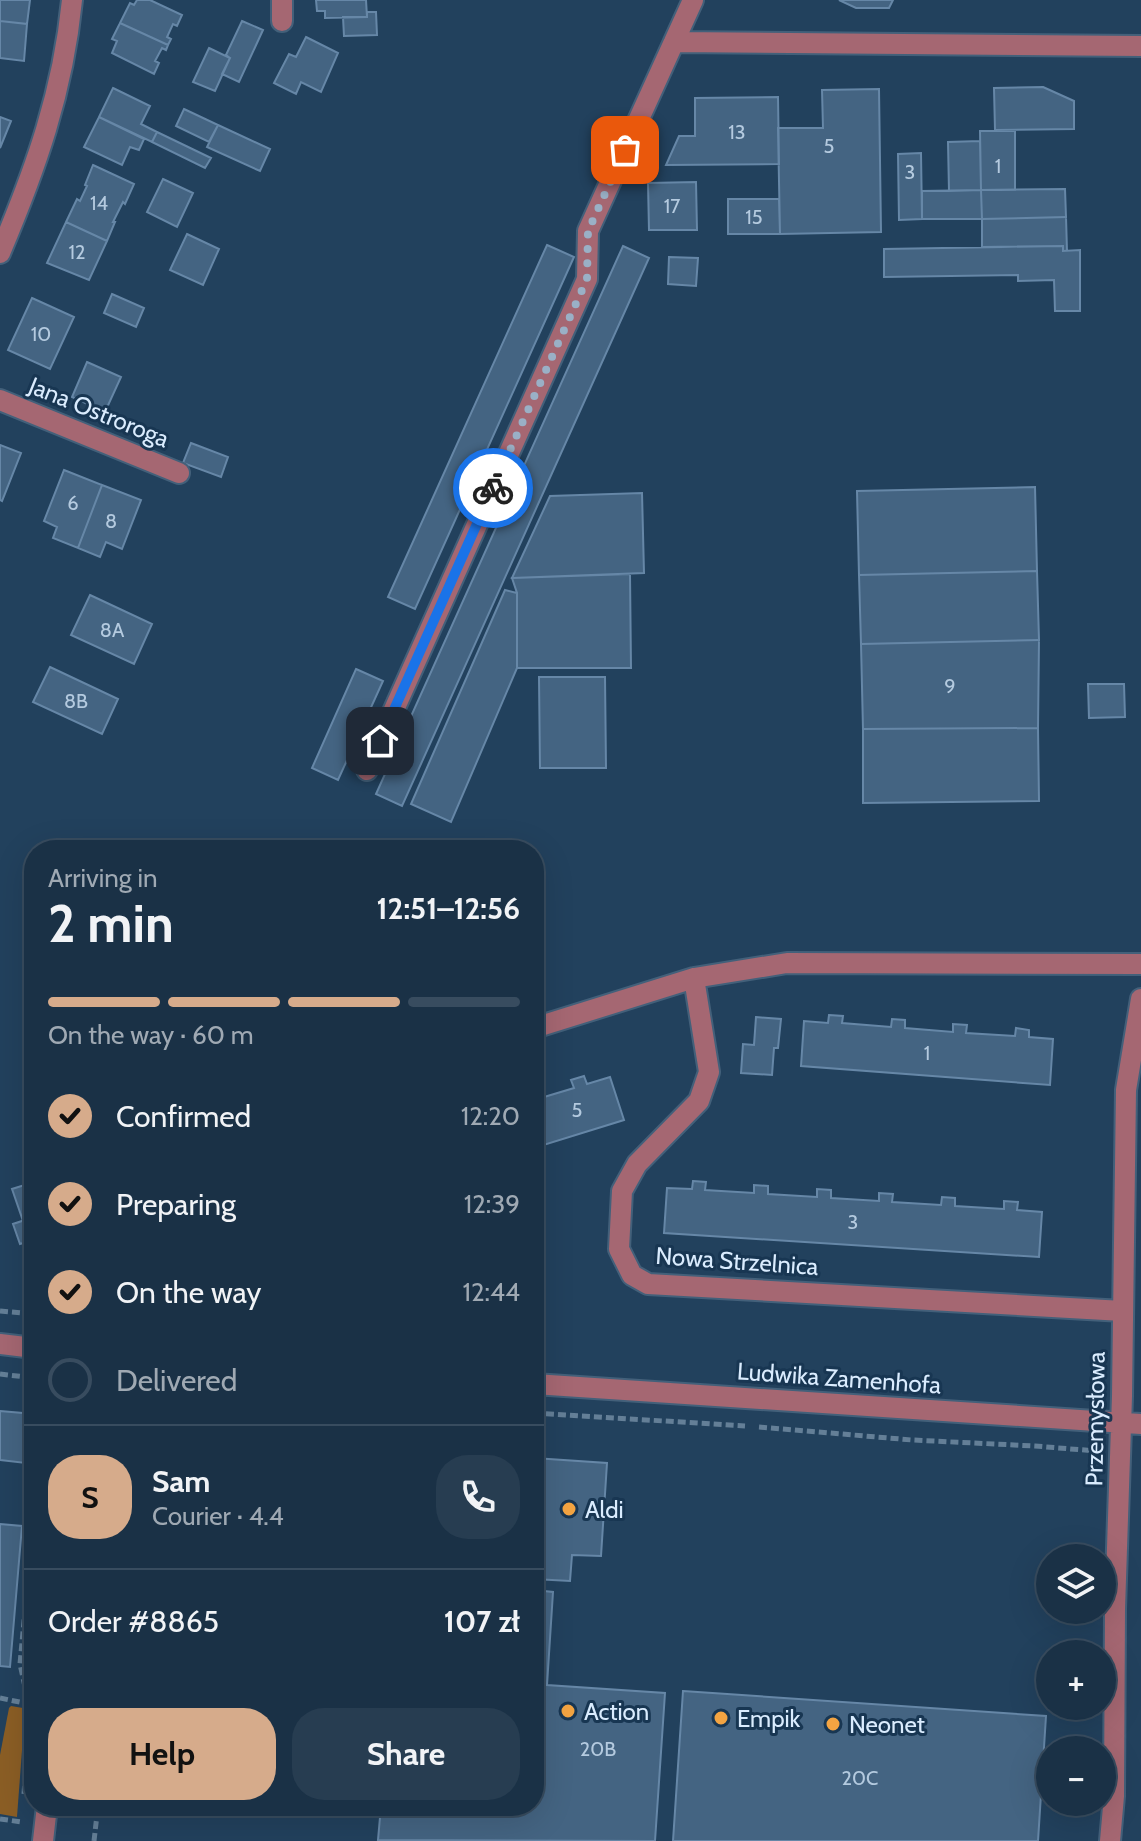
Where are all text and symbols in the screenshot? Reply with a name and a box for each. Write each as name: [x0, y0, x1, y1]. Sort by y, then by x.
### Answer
pin: [591, 116, 659, 184]
house number: 13: [728, 120, 746, 144]
icon: bag: [603, 128, 647, 172]
house number: 5: [824, 134, 834, 158]
house number: 1: [995, 154, 1001, 178]
house number: 3: [905, 160, 915, 184]
house number: 14: [90, 191, 108, 215]
house number: 17: [664, 194, 680, 218]
house number: 15: [745, 205, 763, 229]
house number: 12: [69, 240, 86, 264]
house number: 10: [31, 322, 51, 346]
street label: Jana Ostroroga: [24, 370, 174, 453]
courier: [453, 448, 533, 528]
icon: bike: [471, 466, 515, 510]
house number: 6: [67, 491, 79, 515]
house number: 8: [105, 509, 117, 533]
house number: 8A: [100, 618, 125, 642]
house number: 9: [944, 674, 956, 698]
house number: 8B: [64, 689, 88, 713]
pin: [346, 707, 414, 775]
icon: home: [358, 719, 402, 763]
text: Arriving in: [48, 862, 158, 894]
text: 12:51–12:56: [376, 890, 520, 927]
text: 2 min: [48, 892, 174, 955]
text: On the way · 60 m: [48, 1019, 254, 1051]
house number: 1: [924, 1041, 930, 1065]
icon: check: [48, 1094, 92, 1138]
text: Confirmed: [116, 1098, 251, 1135]
house number: 5: [572, 1098, 582, 1122]
text: 12:20: [461, 1100, 520, 1132]
icon: check: [48, 1182, 92, 1226]
text: Preparing: [116, 1186, 236, 1223]
text: 12:39: [464, 1188, 520, 1220]
house number: 3: [848, 1210, 858, 1234]
street label: Nowa Strzelnica: [655, 1241, 820, 1281]
icon: check: [48, 1270, 92, 1314]
text: On the way: [116, 1274, 261, 1311]
text: 12:44: [462, 1276, 520, 1308]
street label: Przemysłowa: [1079, 1351, 1111, 1487]
street label: Ludwika Zamenhofa: [736, 1356, 942, 1400]
text: Delivered: [116, 1362, 237, 1399]
button: phone: [436, 1455, 520, 1539]
text: Sam: [152, 1463, 210, 1500]
text: S: [81, 1479, 99, 1516]
place label: Aldi: [585, 1495, 624, 1524]
text: Courier · 4.4: [152, 1500, 284, 1532]
marker: Aldi: [560, 1500, 578, 1518]
map controls: [1036, 1544, 1116, 1816]
button: layers: [1036, 1544, 1116, 1624]
text: Order #8865: [48, 1603, 219, 1640]
text: 107 zł: [444, 1603, 520, 1640]
button: +: [1036, 1640, 1116, 1720]
place label: Action: [584, 1697, 649, 1726]
marker: Action: [559, 1702, 577, 1720]
place label: Empik: [737, 1704, 801, 1733]
button: Help: [48, 1708, 276, 1800]
button: Share: [292, 1708, 520, 1800]
marker: Empik: [712, 1709, 730, 1727]
place label: Neonet: [849, 1710, 925, 1739]
marker: Neonet: [824, 1715, 842, 1733]
button: −: [1036, 1736, 1116, 1816]
house number: 20B: [580, 1737, 616, 1761]
house number: 20C: [842, 1766, 878, 1790]

